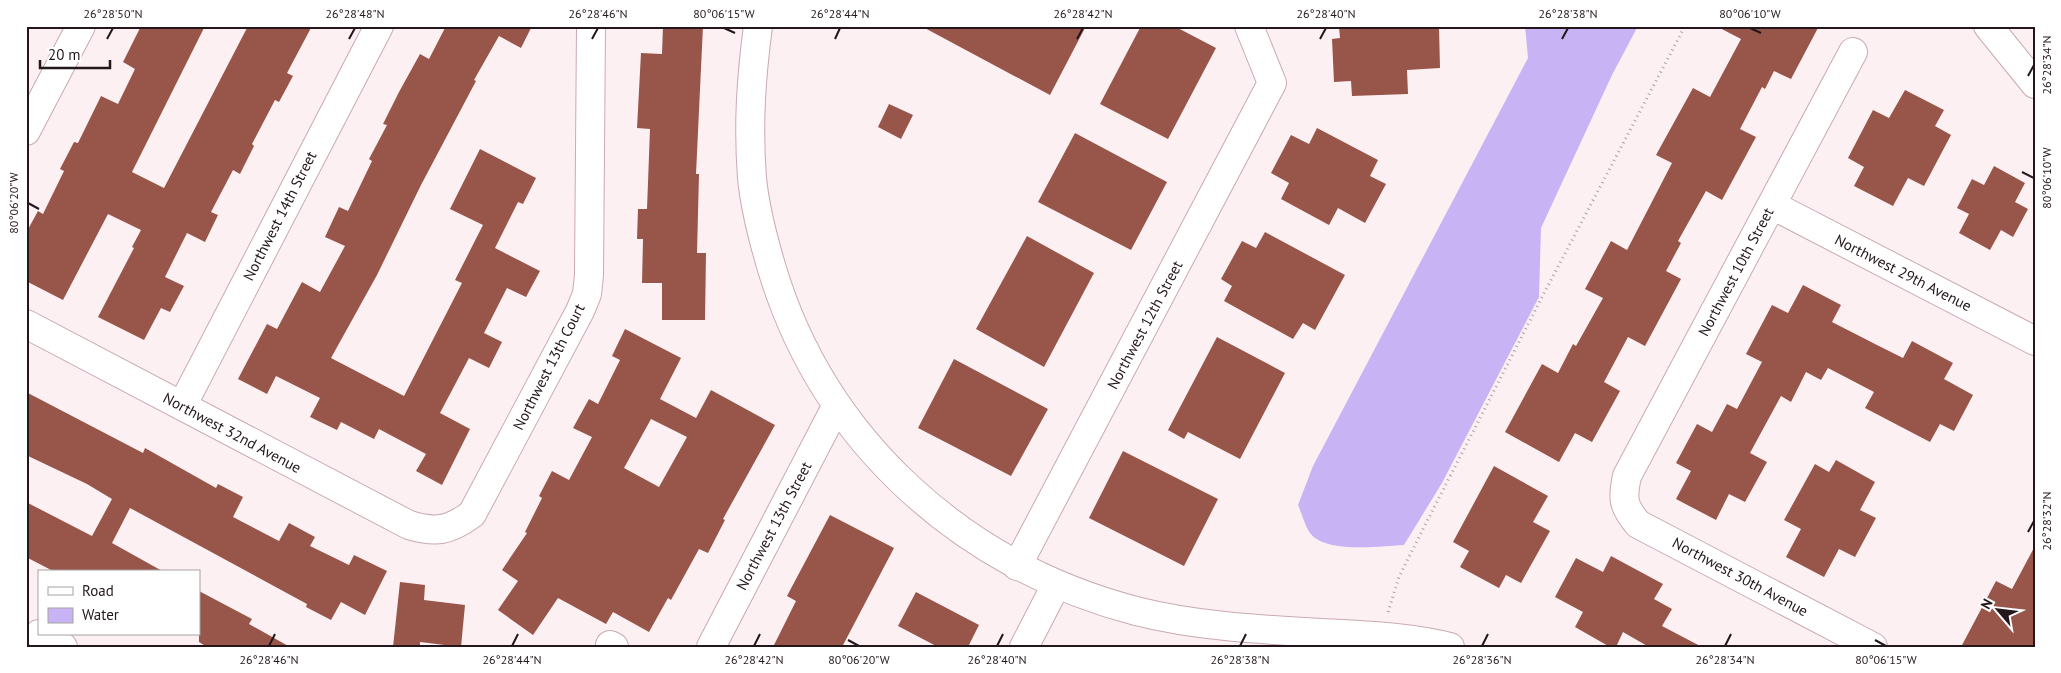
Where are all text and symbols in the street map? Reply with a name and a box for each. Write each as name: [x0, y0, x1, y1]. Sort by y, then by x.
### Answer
text: 26°28'50"N: [83, 6, 143, 21]
text: 26°28'48"N: [325, 6, 385, 21]
text: 26°28'46"N: [568, 6, 628, 21]
text: 80°06'15"W: [693, 6, 755, 21]
text: 26°28'44"N: [810, 6, 870, 21]
text: 26°28'42"N: [1053, 6, 1113, 21]
text: 26°28'40"N: [1296, 6, 1356, 21]
text: 26°28'38"N: [1538, 6, 1598, 21]
text: 80°06'10"W: [1719, 6, 1781, 21]
text: 26°28'34"N: [2039, 35, 2054, 95]
scale bar: [40, 38, 110, 70]
text: 20 m: [48, 45, 81, 64]
text: 80°06'10"W: [2039, 147, 2054, 209]
street label: Northwest 14th Street: [239, 148, 320, 284]
text: 80°06'20"W: [6, 172, 21, 234]
street label: Northwest 10th Street: [1694, 204, 1777, 339]
street label: Northwest 29th Avenue: [1832, 230, 1975, 315]
street label: Northwest 12th Street: [1103, 257, 1186, 392]
street label: Northwest 13th Court: [508, 300, 589, 433]
street label: Northwest 32nd Avenue: [160, 388, 305, 477]
street label: Northwest 13th Street: [732, 458, 815, 593]
text: 26°28'32"N: [2039, 491, 2054, 551]
street label: Northwest 30th Avenue: [1669, 533, 1811, 620]
legend: [38, 570, 200, 636]
text: Road: [82, 581, 114, 600]
north arrow: [1974, 586, 2024, 636]
text: N: [1976, 596, 1997, 612]
text: Water: [82, 605, 119, 624]
text: 26°28'46"N: [239, 652, 299, 667]
text: 26°28'44"N: [482, 652, 542, 667]
text: 26°28'42"N: [724, 652, 784, 667]
text: 80°06'20"W: [828, 652, 890, 667]
text: 26°28'40"N: [967, 652, 1027, 667]
text: 26°28'38"N: [1210, 652, 1270, 667]
text: 26°28'36"N: [1452, 652, 1512, 667]
text: 26°28'34"N: [1695, 652, 1755, 667]
text: 80°06'15"W: [1855, 652, 1917, 667]

